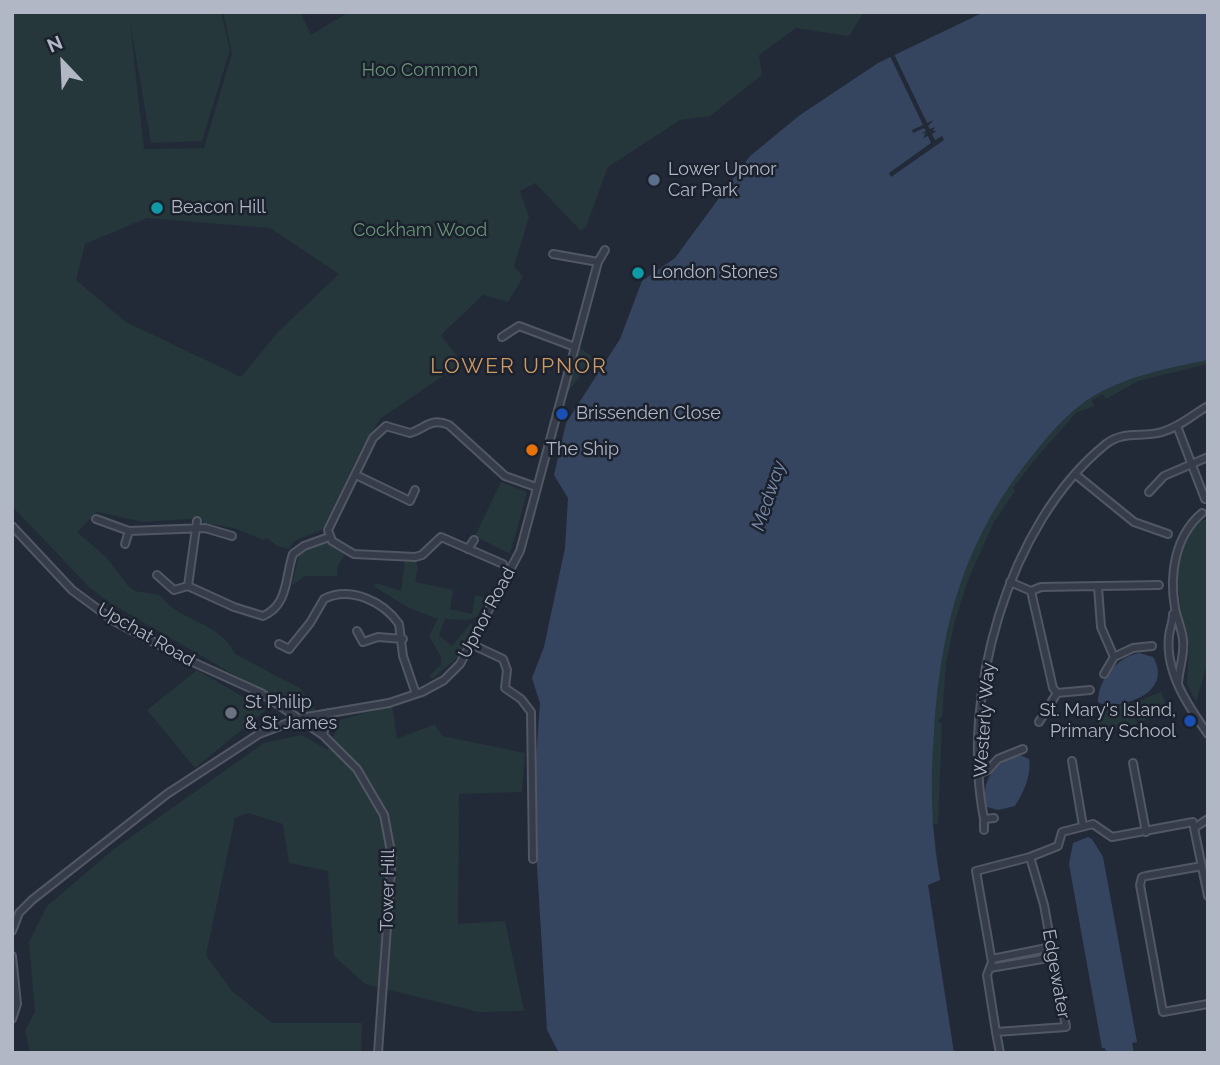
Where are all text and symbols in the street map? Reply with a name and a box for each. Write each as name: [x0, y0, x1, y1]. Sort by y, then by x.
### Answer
north arrow: [28, 28, 98, 98]
text: N: [44, 31, 66, 57]
park label: Hoo Common: [362, 60, 478, 82]
place label: Lower Upnor Car Park: [668, 159, 777, 202]
marker: Lower Upnor Car Park: [646, 172, 662, 188]
place label: Beacon Hill: [171, 197, 266, 219]
marker: Beacon Hill: [149, 200, 165, 216]
park label: Cockham Wood: [353, 220, 487, 242]
place label: London Stones: [652, 262, 778, 284]
marker: London Stones: [630, 265, 646, 281]
district label: LOWER UPNOR: [432, 354, 606, 380]
place label: Brissenden Close: [576, 403, 721, 425]
marker: Brissenden Close: [554, 406, 570, 422]
place label: The Ship: [546, 439, 619, 461]
marker: The Ship: [524, 442, 540, 458]
water label: Medway: [747, 458, 791, 534]
street label: Upnor Road: [454, 564, 520, 662]
street label: Upchat Road: [94, 599, 198, 671]
street label: Westerly Way: [970, 662, 1000, 778]
place label: St Philip & St James: [245, 692, 337, 734]
place label: St. Mary's Island, Primary School: [1039, 700, 1176, 742]
marker: St Philip & St James: [223, 705, 239, 721]
marker: St. Mary's Island, Primary School: [1182, 713, 1198, 729]
street label: Tower Hill: [376, 849, 400, 931]
street label: Edgewater: [1038, 928, 1074, 1020]

